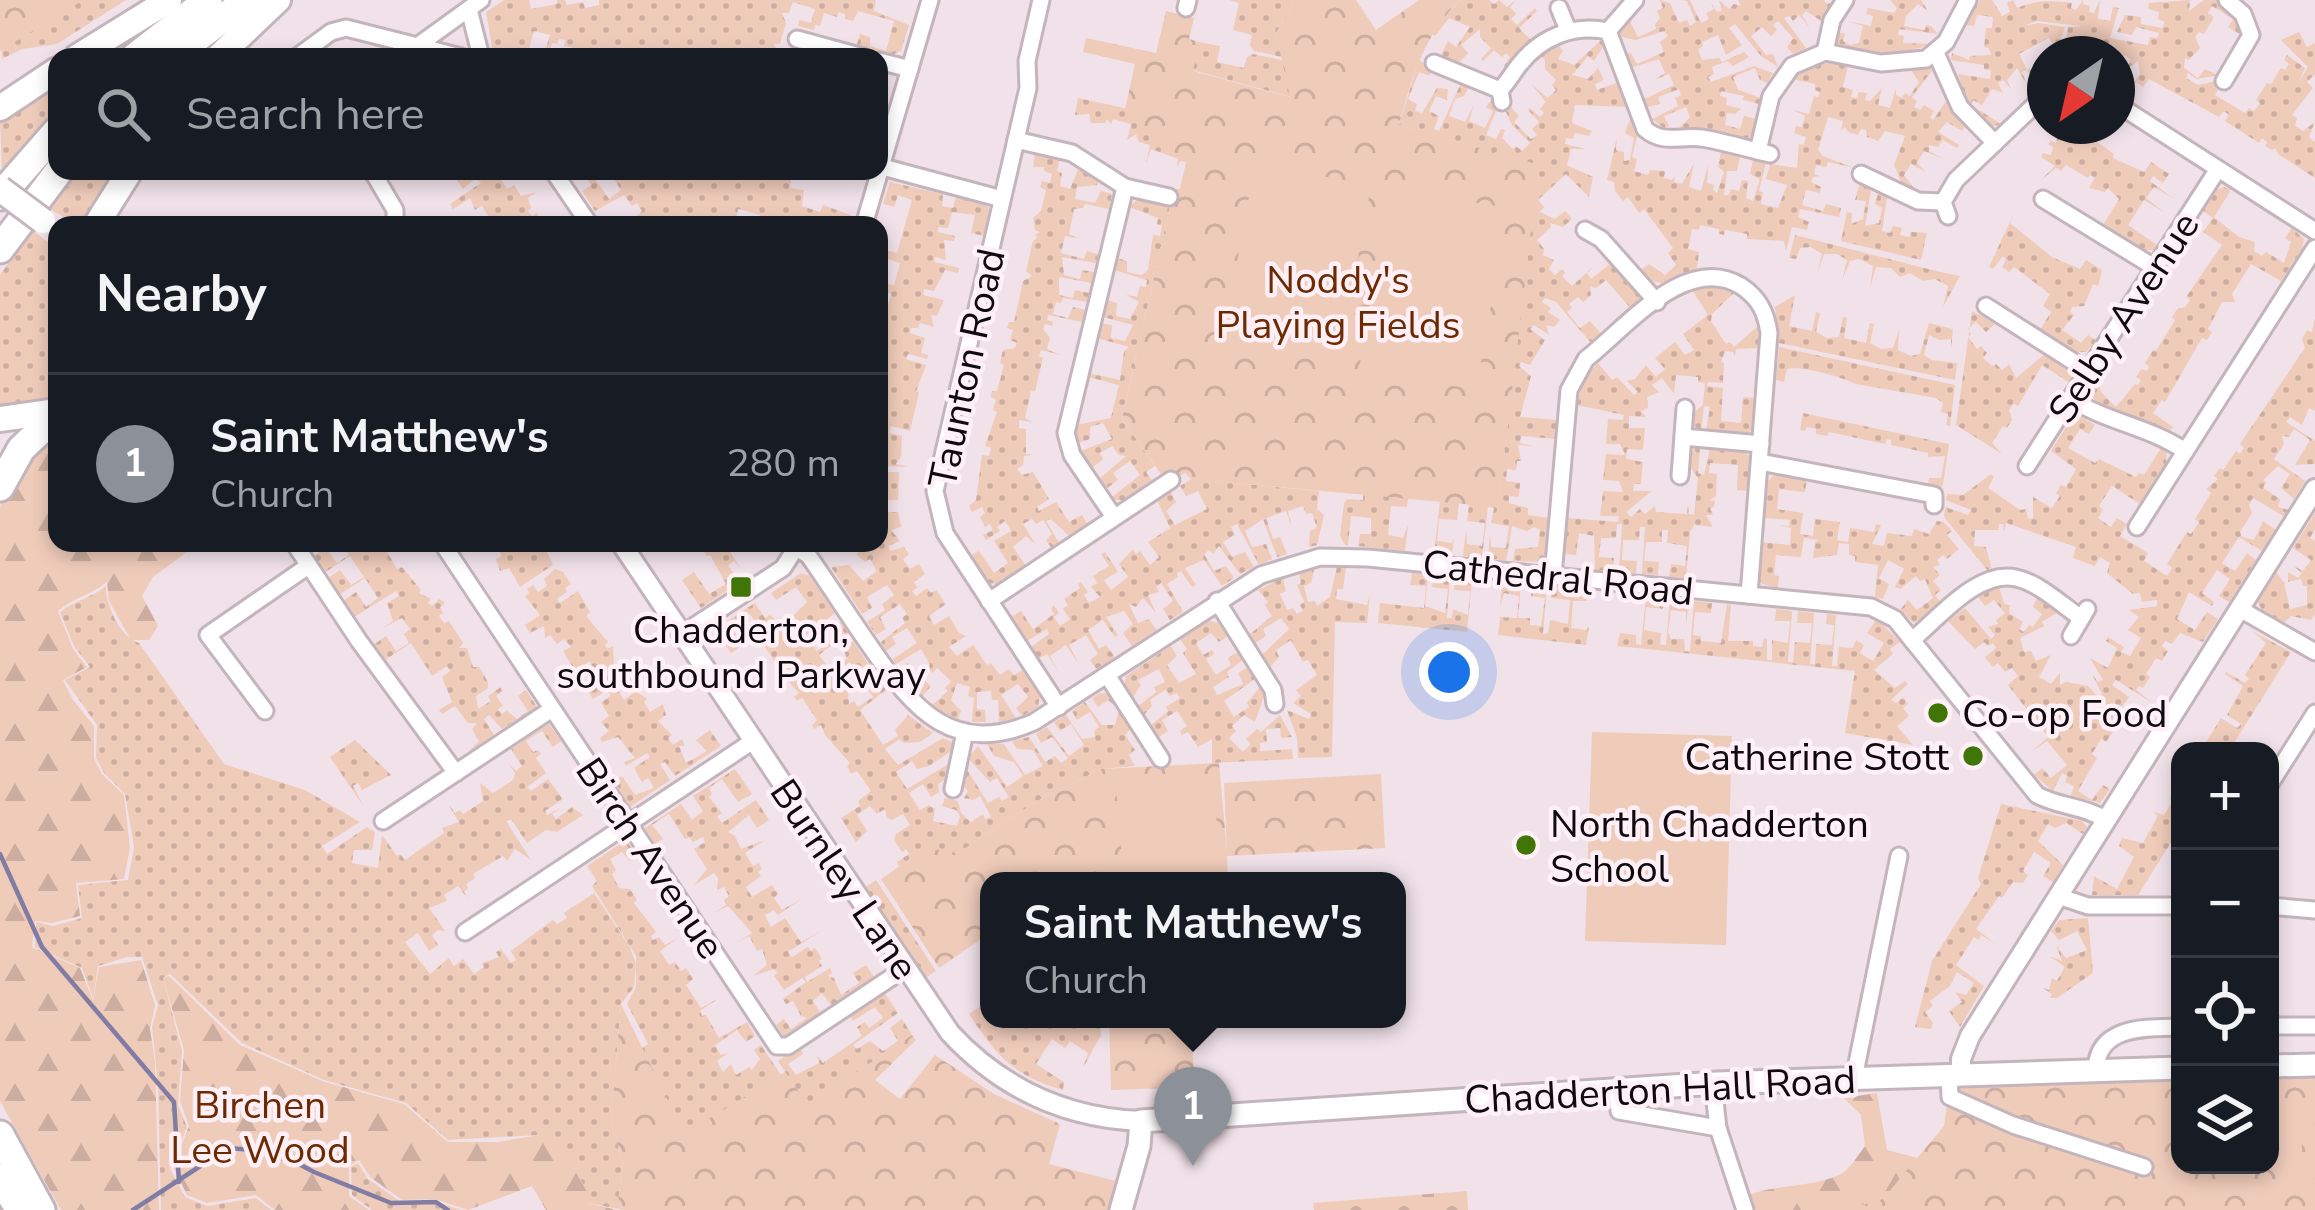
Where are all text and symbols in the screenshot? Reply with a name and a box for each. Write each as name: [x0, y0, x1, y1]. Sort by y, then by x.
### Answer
north arrow: [2027, 36, 2135, 144]
search box: [48, 48, 888, 180]
icon: search: [90, 81, 156, 147]
text: Search here: [186, 84, 425, 145]
street label: Selby Avenue: [2036, 202, 2212, 434]
street label: Taunton Road: [916, 244, 1019, 493]
park label: Noddy's Playing Fields: [1216, 254, 1460, 352]
text: Nearby: [96, 259, 267, 329]
text: Saint Matthew's: [210, 407, 549, 468]
text: 1: [123, 437, 147, 490]
text: 280 m: [726, 437, 840, 490]
text: Church: [210, 468, 334, 521]
street label: Cathedral Road: [1420, 538, 1696, 619]
marker: Chadderton, southbound Parkway: [728, 574, 754, 600]
place label: Chadderton, southbound Parkway: [556, 604, 926, 702]
your location: [1419, 642, 1479, 702]
place label: Co-op Food: [1962, 688, 2167, 741]
marker: Co-op Food: [1925, 700, 1951, 726]
place label: Catherine Stott: [1685, 731, 1949, 784]
map controls: [2171, 742, 2279, 1174]
button: +: [2171, 742, 2279, 850]
marker: Catherine Stott: [1960, 743, 1986, 769]
street label: Birch Avenue: [563, 748, 737, 970]
street label: Burnley Lane: [757, 769, 930, 990]
place label: North Chadderton School: [1550, 798, 1869, 896]
marker: North Chadderton School: [1513, 832, 1539, 858]
button: −: [2171, 850, 2279, 958]
popup: [980, 872, 1406, 1028]
text: Saint Matthew's: [1024, 893, 1362, 954]
text: Church: [1024, 954, 1148, 1007]
button: locate: [2171, 958, 2279, 1066]
street label: Chadderton Hall Road: [1463, 1054, 1857, 1127]
button: layers: [2171, 1066, 2279, 1174]
pin: 1: [1154, 1067, 1232, 1166]
park label: Birchen Lee Wood: [170, 1079, 350, 1177]

